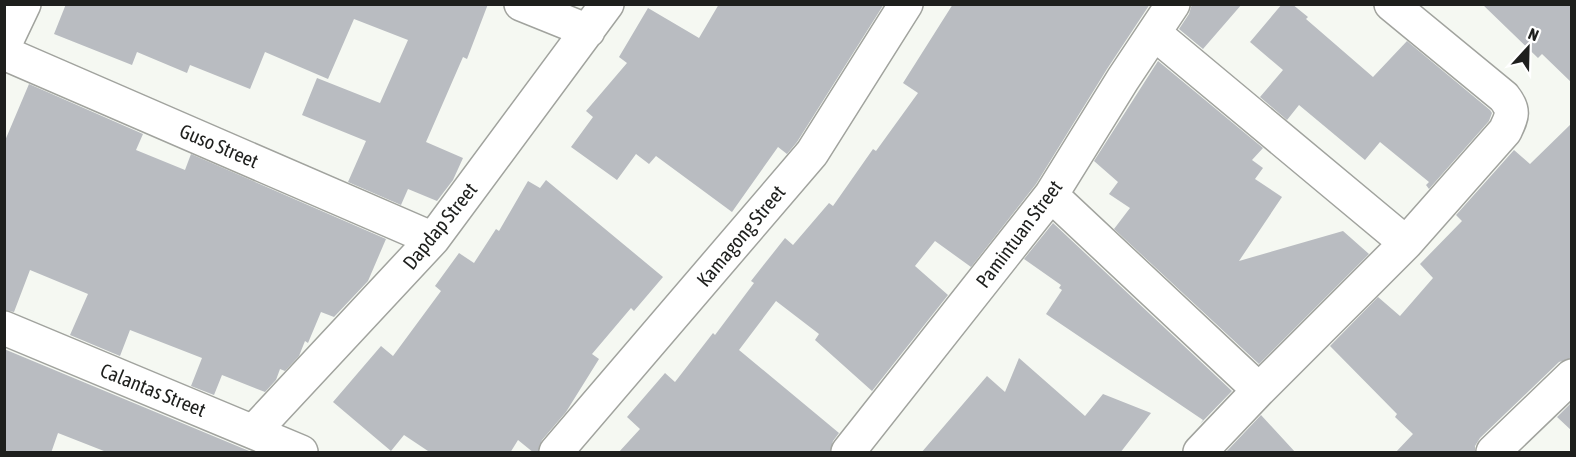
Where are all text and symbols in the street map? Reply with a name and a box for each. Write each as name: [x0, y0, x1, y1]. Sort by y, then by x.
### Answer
north arrow: [1498, 18, 1558, 78]
text: N: [1526, 24, 1541, 44]
street label: Guso Street: [176, 119, 262, 173]
street label: Pamintuan Street: [971, 175, 1067, 292]
street label: Dapdap Street: [398, 178, 482, 274]
street label: Kamagong Street: [692, 180, 790, 291]
street label: Calantas Street: [97, 358, 209, 421]

